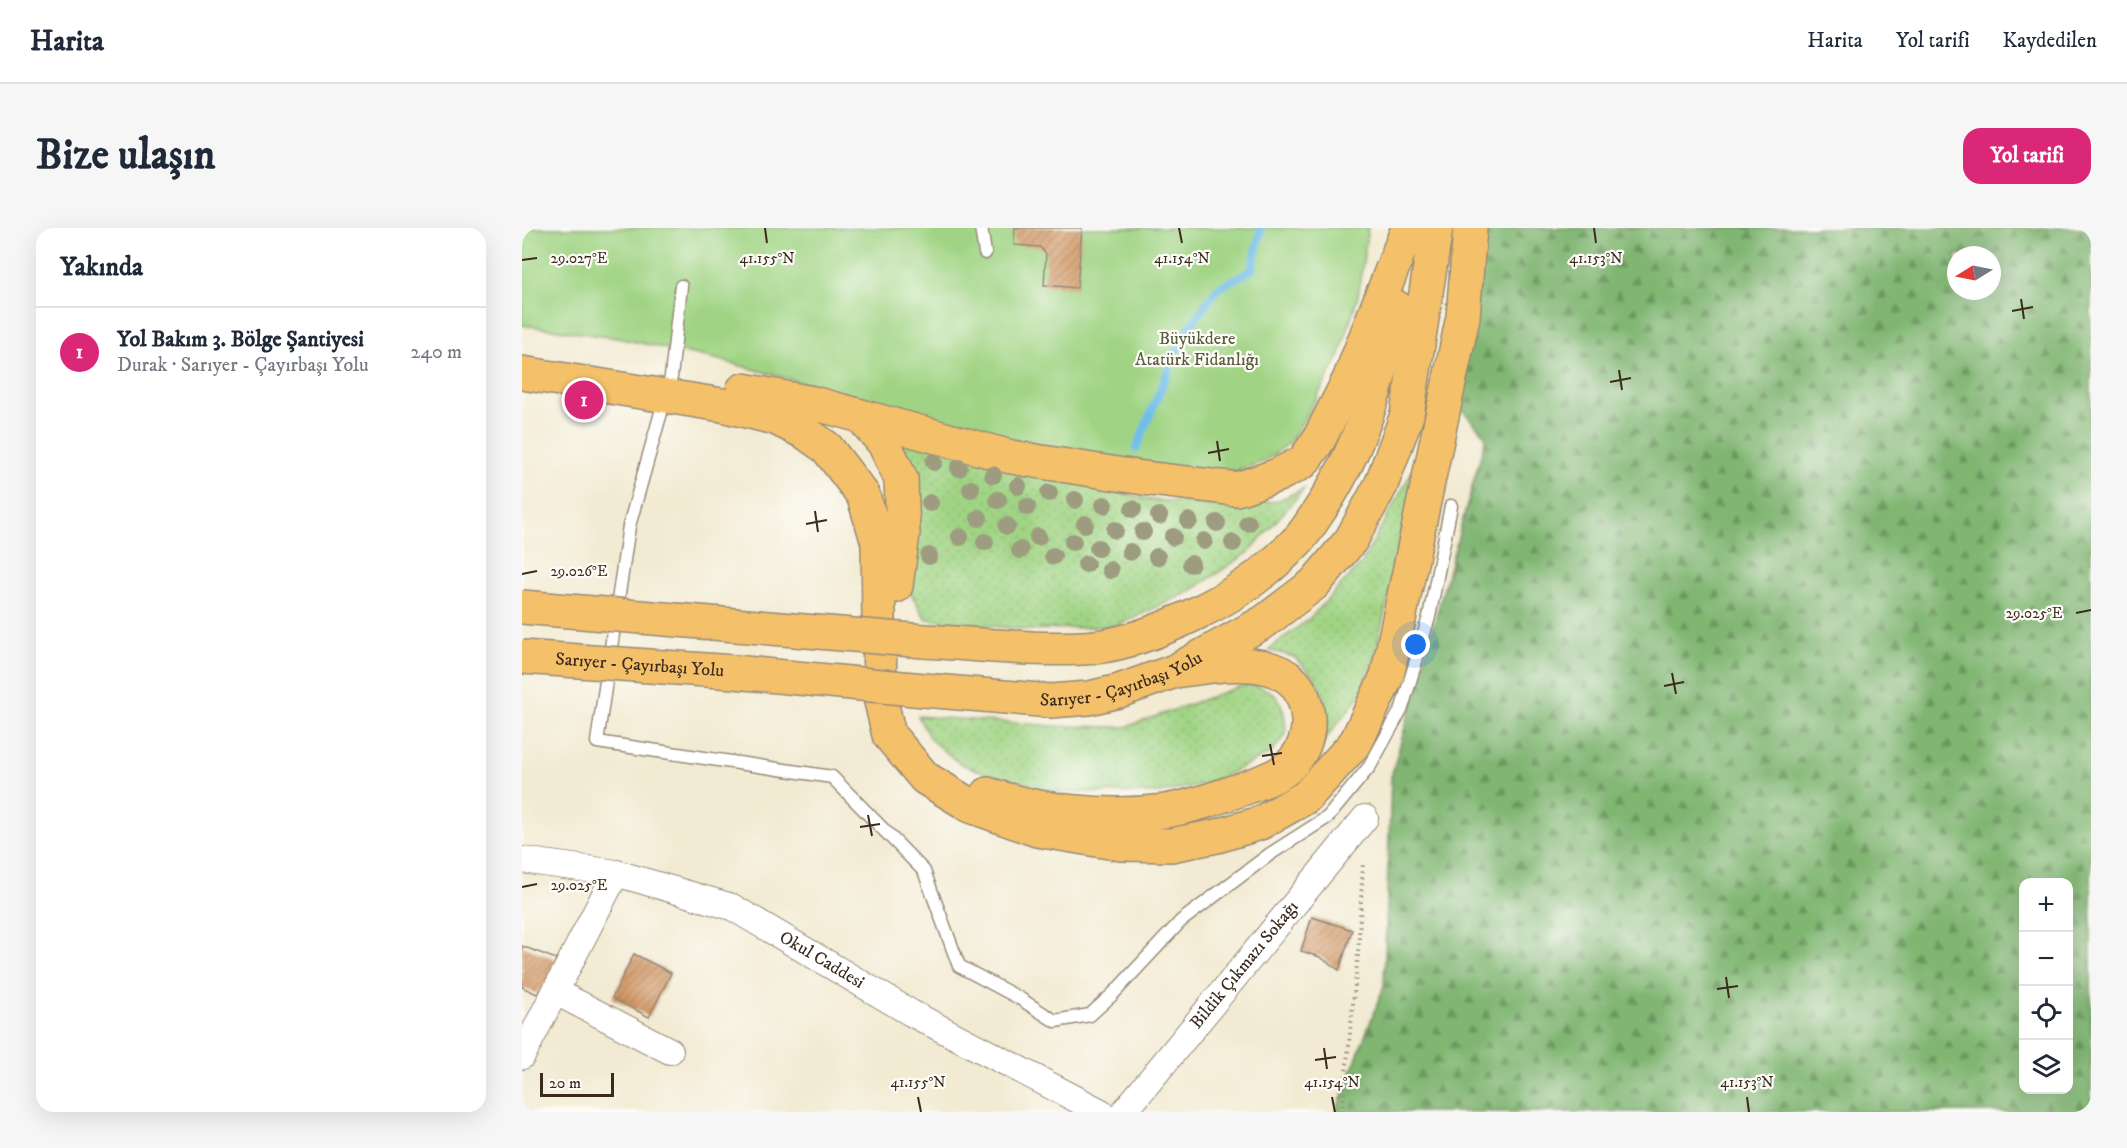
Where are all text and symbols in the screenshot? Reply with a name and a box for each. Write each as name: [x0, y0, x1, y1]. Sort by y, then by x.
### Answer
text: Harita: [30, 24, 104, 59]
text: Harita: [1807, 28, 1863, 54]
text: Yol tarifi: [1896, 28, 1970, 54]
text: Kaydedilen: [2003, 28, 2097, 54]
button: Yol tarifi: [1963, 128, 2091, 184]
text: Bize ulaşın: [36, 130, 216, 182]
north arrow: [1947, 246, 2001, 300]
text: 29.027°E: [551, 249, 608, 268]
text: 41.155°N: [739, 249, 795, 268]
text: 41.154°N: [1154, 249, 1210, 268]
text: 41.153°N: [1569, 249, 1623, 268]
text: Yakında: [60, 251, 143, 284]
text: Yol Bakım 3. Bölge Şantiyesi: [117, 326, 364, 353]
park label: Büyükdere Atatürk Fidanlığı: [1135, 328, 1259, 371]
text: 1: [76, 340, 83, 365]
text: 240 m: [411, 340, 462, 365]
text: Durak · Sarıyer - Çayırbaşı Yolu: [117, 353, 369, 378]
pin: 1: [564, 378, 604, 423]
text: 29.026°E: [550, 562, 608, 581]
text: 29.025°E: [2006, 604, 2063, 623]
your location: [1401, 630, 1430, 659]
street label: Sarıyer - Çayırbaşı Yolu: [1039, 647, 1207, 712]
street label: Sarıyer - Çayırbaşı Yolu: [555, 648, 725, 682]
text: 29.025°E: [551, 876, 608, 895]
map controls: [2019, 878, 2073, 1094]
button: +: [2019, 878, 2073, 932]
street label: Bildik Çıkmazı Sokağı: [1186, 897, 1303, 1034]
street label: Okul Caddesi: [775, 926, 868, 994]
button: −: [2019, 932, 2073, 986]
button: locate: [2019, 986, 2073, 1040]
button: layers: [2019, 1040, 2073, 1094]
scale bar: [540, 1070, 614, 1098]
text: 20 m: [549, 1073, 581, 1093]
text: 41.155°N: [890, 1073, 946, 1092]
text: 41.154°N: [1304, 1073, 1360, 1092]
text: 41.153°N: [1720, 1073, 1774, 1092]

